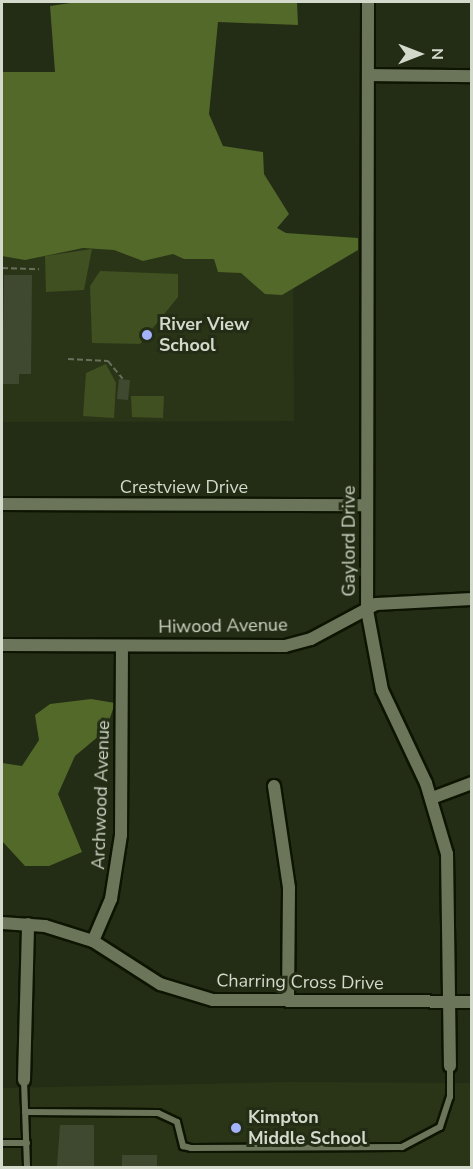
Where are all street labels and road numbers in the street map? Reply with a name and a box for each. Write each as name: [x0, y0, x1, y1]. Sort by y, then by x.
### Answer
street label: Crestview Drive: [120, 476, 248, 498]
street label: Gaylord Drive: [338, 485, 360, 597]
street label: Hiwood Avenue: [158, 614, 288, 638]
street label: Archwood Avenue: [88, 720, 114, 870]
street label: Charring Cross Drive: [216, 970, 384, 994]

